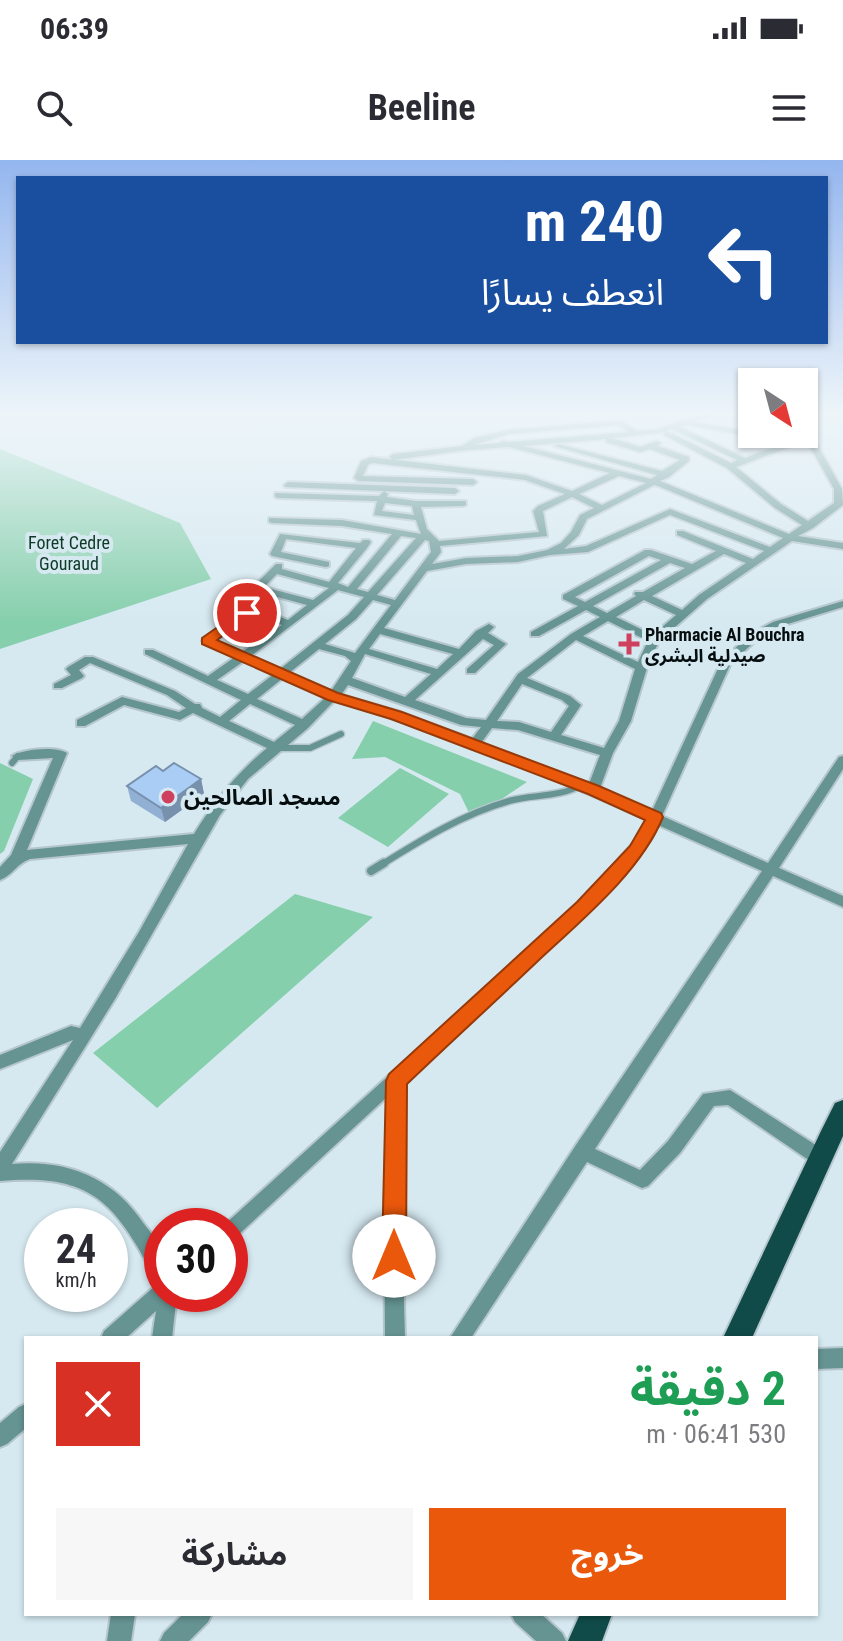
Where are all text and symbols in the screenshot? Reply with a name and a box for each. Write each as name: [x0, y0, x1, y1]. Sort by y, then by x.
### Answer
text: 06:39: [40, 11, 109, 46]
icon: search: [32, 86, 76, 130]
icon: menu: [767, 86, 811, 130]
text: Beeline: [368, 87, 475, 129]
text: 240 m: [525, 189, 664, 255]
icon: left: [692, 208, 796, 312]
text: انعطف يسارًا: [481, 272, 664, 314]
north arrow: [738, 368, 818, 448]
map controls: [738, 368, 818, 448]
park label: Foret Cedre Gouraud: [28, 532, 110, 574]
pin: [213, 579, 281, 647]
icon: arrive: [225, 591, 269, 635]
place label: Pharmacie Al Bouchra صيدلية البشرى: [645, 624, 805, 667]
marker: Pharmacie Al Bouchra صيدلية البشرى: [620, 635, 638, 653]
place label: مسجد الصالحين: [184, 785, 341, 810]
marker: مسجد الصالحين: [159, 788, 177, 806]
speed limit sign: 30: [144, 1208, 248, 1312]
position arrow: [352, 1214, 436, 1298]
text: 24: [56, 1226, 96, 1273]
text: km/h: [55, 1268, 97, 1292]
text: 2 دقيقة: [630, 1360, 786, 1417]
button: close: [56, 1362, 140, 1446]
text: 530 m · 06:41: [646, 1419, 786, 1449]
button: مشاركة: [56, 1508, 413, 1600]
button: خروج: [429, 1508, 786, 1600]

